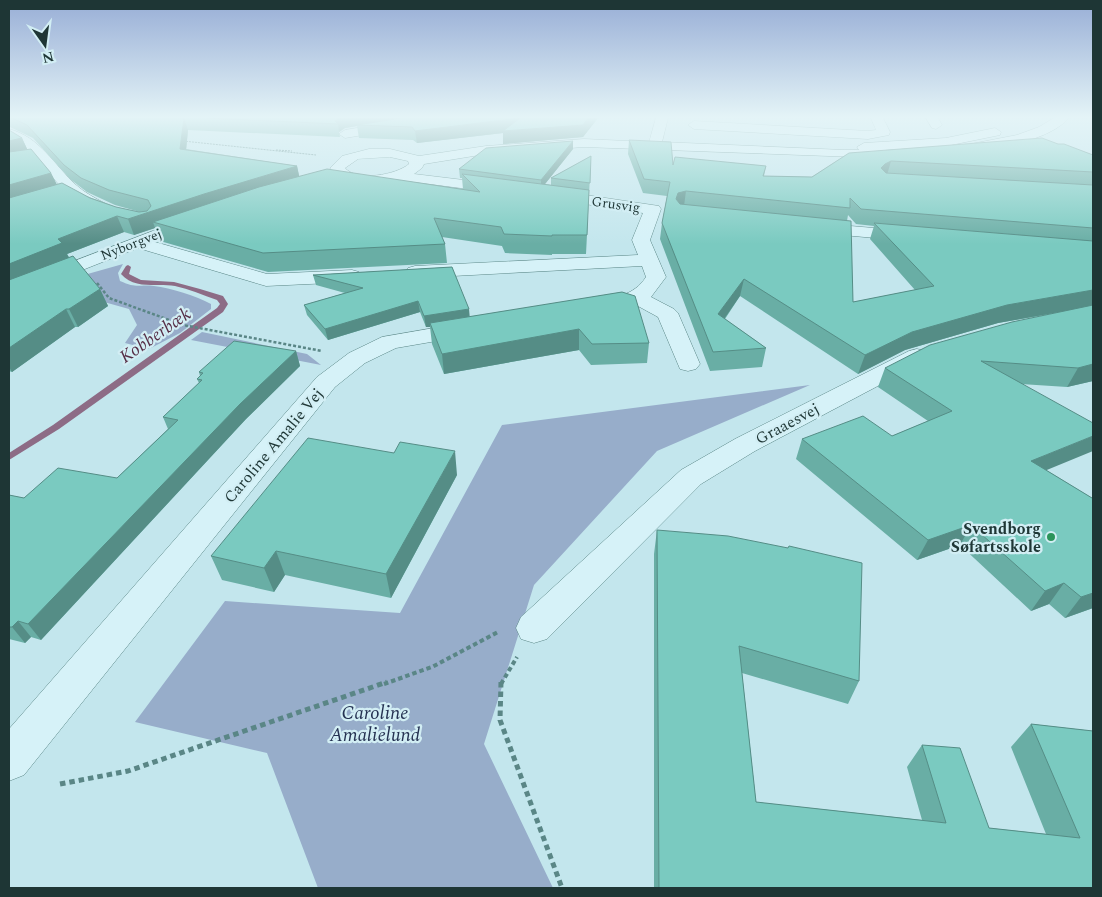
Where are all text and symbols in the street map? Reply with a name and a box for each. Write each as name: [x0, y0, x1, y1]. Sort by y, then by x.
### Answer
north arrow: [20, 20, 70, 70]
text: N: [40, 46, 56, 69]
street label: Grusvig: [590, 191, 642, 218]
street label: Nyborgvej: [97, 223, 165, 266]
water label: Kobberbæk: [114, 300, 197, 370]
street label: Caroline Amalie Vej: [218, 383, 329, 508]
street label: Graaesvej: [751, 397, 824, 451]
place label: Svendborg Søfartsskole: [951, 517, 1041, 559]
marker: Svendborg Søfartsskole: [1045, 531, 1057, 543]
park label: Caroline Amalielund: [329, 699, 421, 750]

